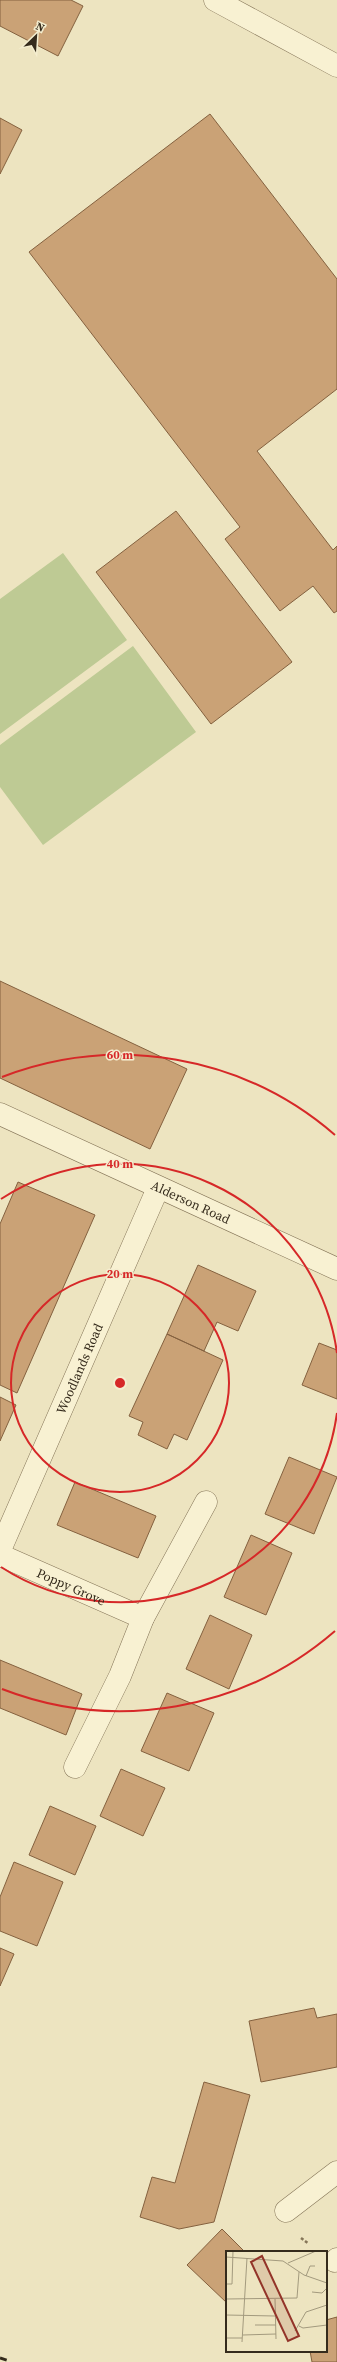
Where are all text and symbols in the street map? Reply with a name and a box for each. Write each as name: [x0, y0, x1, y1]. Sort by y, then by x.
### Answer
north arrow: [16, 16, 56, 56]
text: N: [33, 19, 47, 36]
text: 60 m: [107, 1047, 133, 1063]
text: 40 m: [107, 1156, 133, 1172]
street label: Alderson Road: [149, 1176, 234, 1228]
text: 20 m: [107, 1266, 133, 1282]
street label: Woodlands Road: [52, 1320, 107, 1416]
centre of rings: [113, 1376, 127, 1390]
street label: Poppy Grove: [34, 1564, 109, 1609]
inset map: [226, 2251, 327, 2352]

